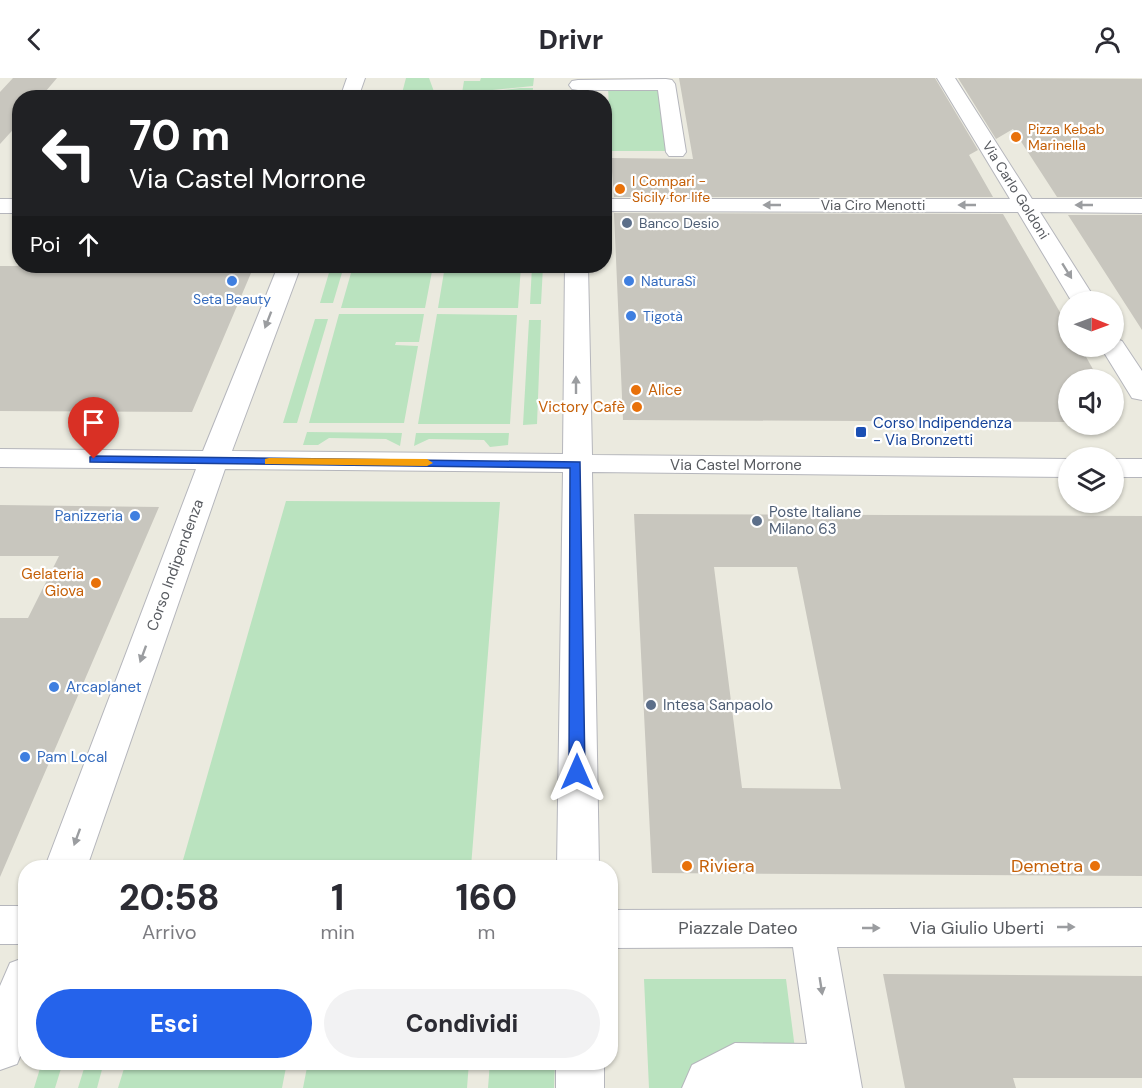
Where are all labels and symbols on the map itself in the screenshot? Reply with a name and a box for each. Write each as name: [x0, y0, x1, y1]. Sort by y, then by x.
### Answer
place label: Pizza Kebab Marinella: [1028, 120, 1105, 154]
marker: Pizza Kebab Marinella: [1009, 130, 1023, 144]
street label: Via Carlo Goldoni: [979, 138, 1053, 242]
place label: I Compari - Sicily for life: [632, 172, 710, 206]
marker: I Compari - Sicily for life: [613, 182, 627, 196]
street label: Via Ciro Menotti: [821, 196, 925, 214]
one-way arrow: [762, 200, 781, 210]
one-way arrow: [957, 200, 976, 210]
one-way arrow: [1074, 201, 1093, 210]
place label: Banco Desio: [639, 214, 719, 232]
marker: Banco Desio: [620, 216, 634, 230]
one-way arrow: [1061, 263, 1072, 279]
place label: NaturaSì: [641, 272, 697, 290]
marker: Seta Beauty: [225, 274, 239, 288]
marker: NaturaSì: [622, 274, 636, 288]
place label: Seta Beauty: [193, 290, 271, 308]
north arrow: [1058, 291, 1124, 357]
place label: Tigotà: [643, 307, 683, 325]
marker: Tigotà: [624, 309, 638, 323]
one-way arrow: [263, 311, 272, 329]
one-way arrow: [571, 375, 581, 394]
place label: Alice: [648, 380, 682, 400]
marker: Alice: [629, 383, 643, 397]
pin: [68, 397, 119, 459]
place label: Victory Cafè: [538, 397, 625, 417]
marker: Victory Cafè: [630, 400, 644, 414]
place label: Corso Indipendenza - Via Bronzetti: [873, 413, 1012, 450]
marker: Corso Indipendenza - Via Bronzetti: [854, 425, 868, 439]
street label: Via Castel Morrone: [670, 455, 802, 475]
street label: Corso Indipendenza: [142, 496, 208, 634]
place label: Poste Italiane Milano 63: [769, 502, 861, 539]
place label: Panizzeria: [55, 506, 123, 526]
marker: Panizzeria: [128, 509, 142, 523]
marker: Poste Italiane Milano 63: [750, 514, 764, 528]
place label: Gelateria Giova: [21, 564, 84, 601]
marker: Gelateria Giova: [89, 576, 103, 590]
one-way arrow: [138, 645, 148, 663]
place label: Arcaplanet: [66, 677, 142, 697]
marker: Arcaplanet: [47, 680, 61, 694]
place label: Intesa Sanpaolo: [663, 695, 773, 715]
marker: Intesa Sanpaolo: [644, 698, 658, 712]
position arrow: [545, 740, 609, 804]
place label: Pam Local: [37, 747, 107, 767]
marker: Pam Local: [18, 750, 32, 764]
one-way arrow: [72, 828, 82, 846]
place label: Riviera: [699, 854, 755, 878]
place label: Demetra: [1011, 854, 1083, 878]
marker: Riviera: [680, 859, 694, 873]
marker: Demetra: [1088, 859, 1102, 873]
street label: Piazzale Dateo: [678, 916, 798, 940]
street label: Via Giulio Uberti: [910, 916, 1044, 940]
one-way arrow: [1056, 922, 1075, 932]
one-way arrow: [861, 923, 880, 933]
one-way arrow: [816, 977, 825, 996]

